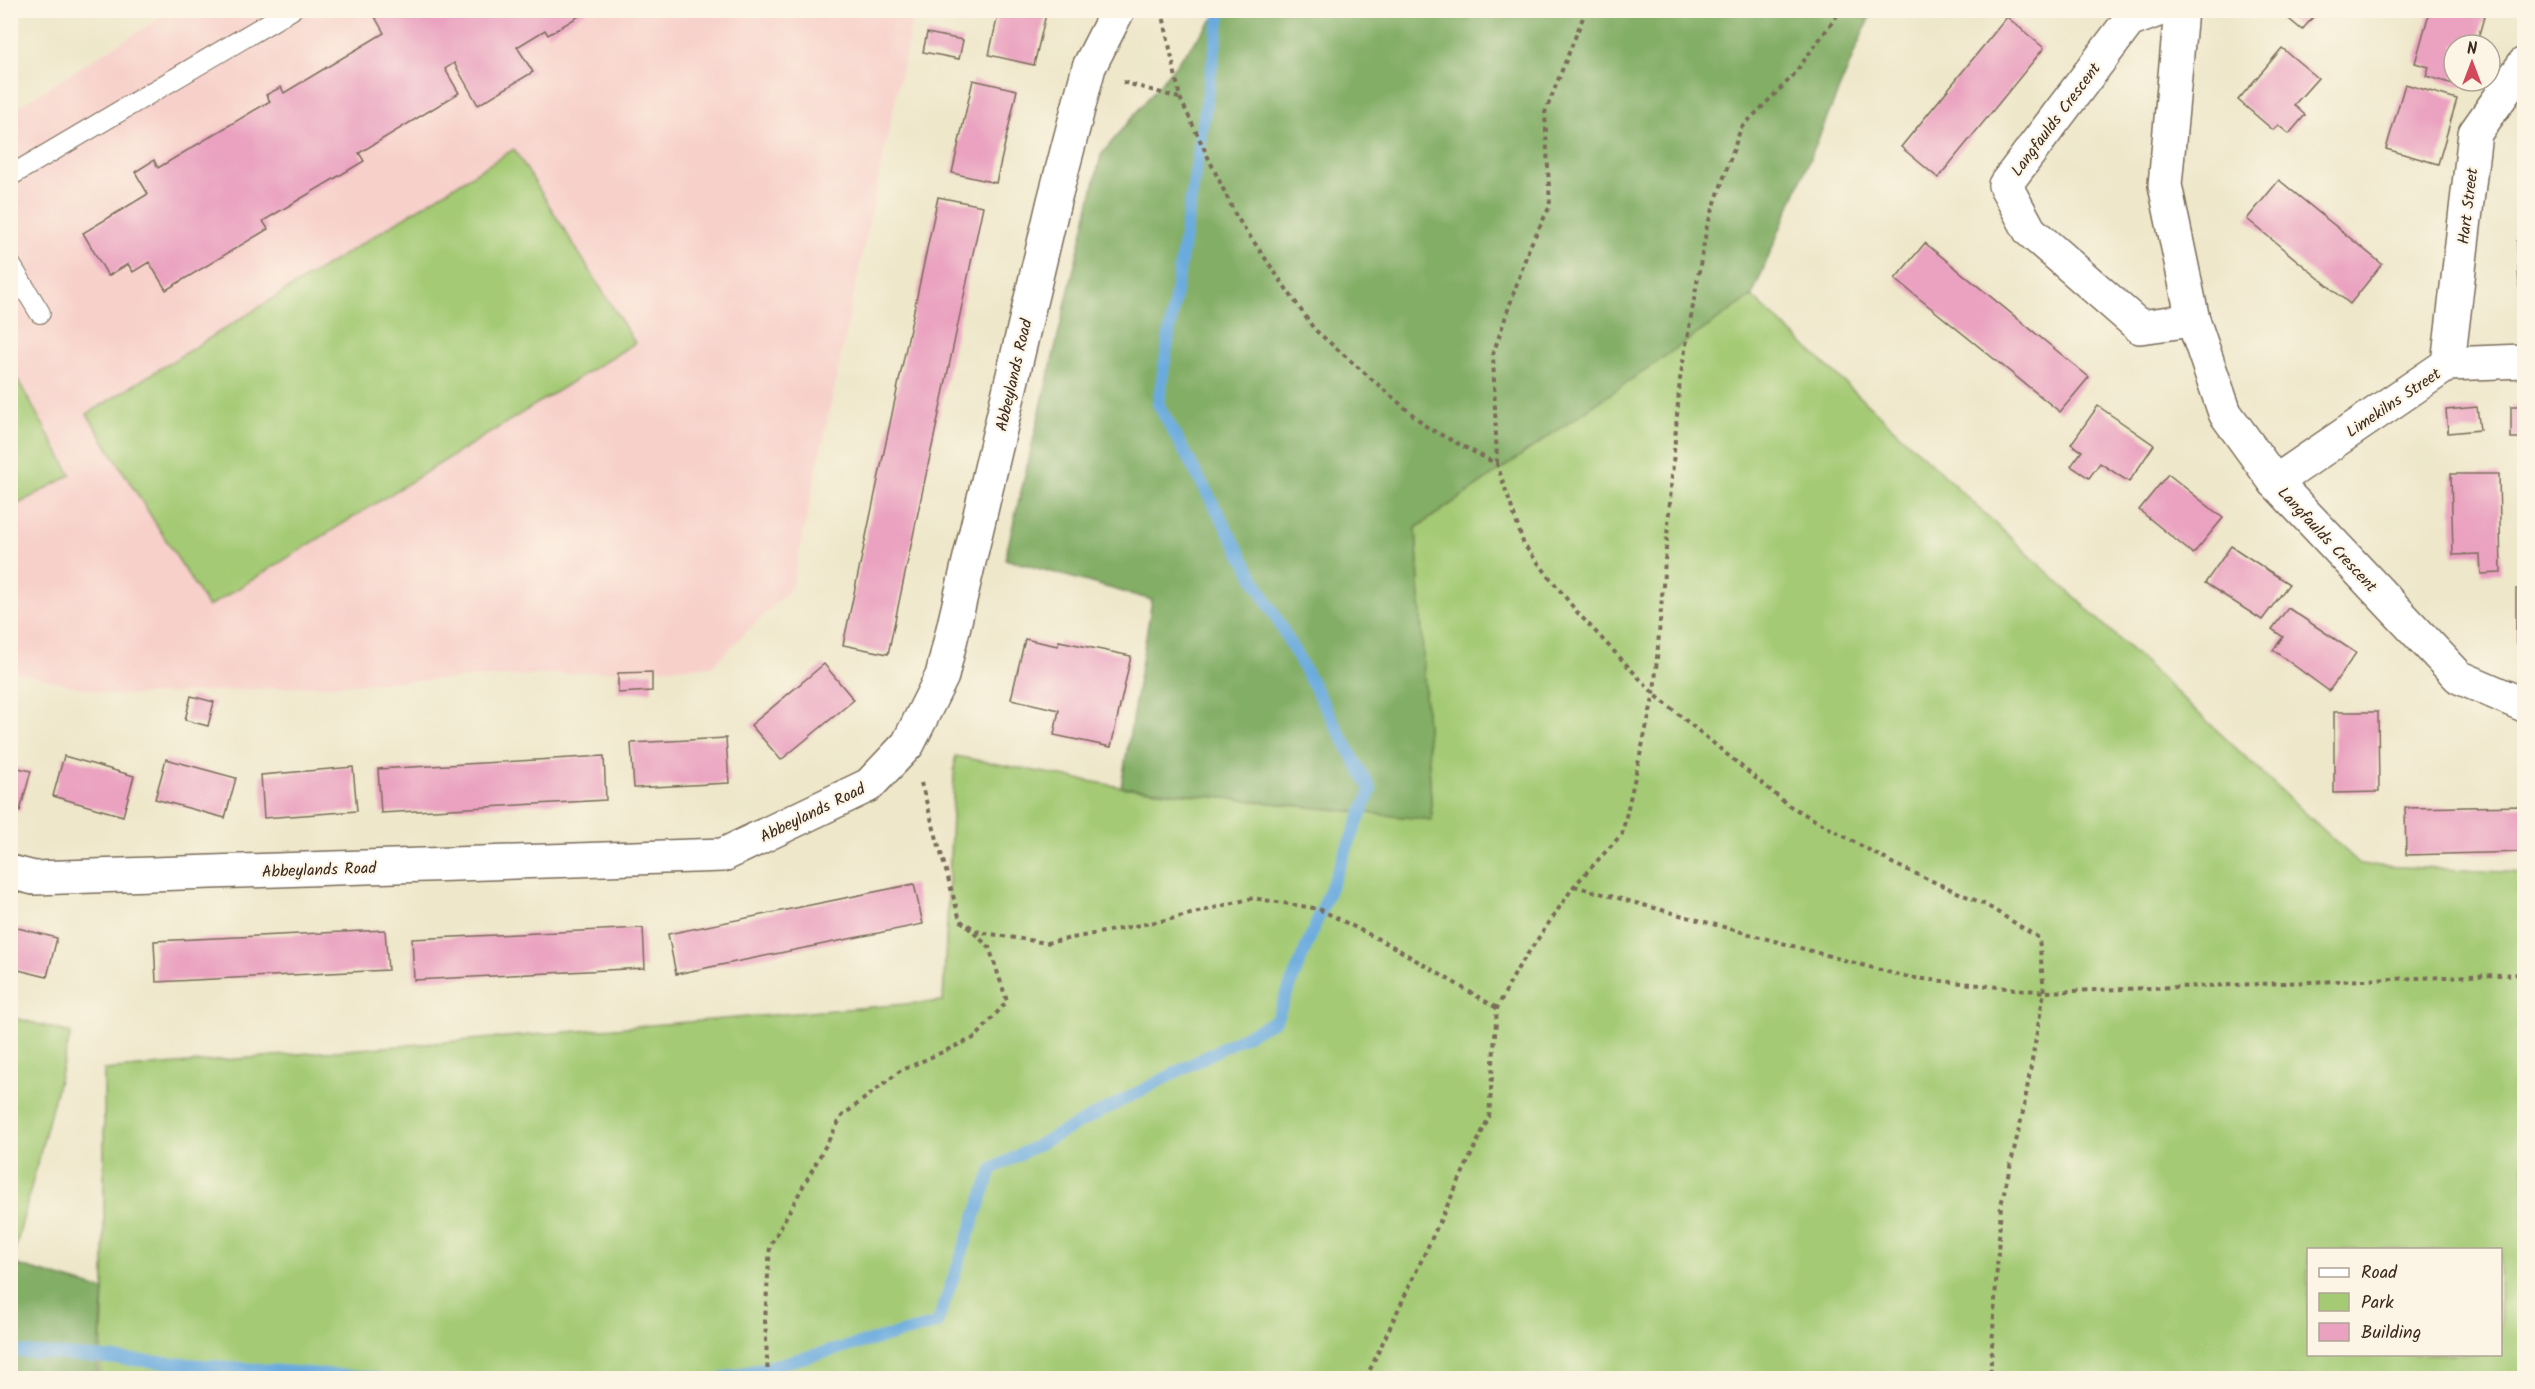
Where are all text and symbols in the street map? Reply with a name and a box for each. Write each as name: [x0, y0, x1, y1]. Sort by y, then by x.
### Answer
north arrow: [2442, 33, 2502, 93]
text: N: [2467, 37, 2477, 62]
street label: Langfaulds Crescent: [2005, 57, 2108, 182]
street label: Hart Street: [2451, 166, 2486, 246]
street label: Abbeylands Road: [989, 316, 1040, 434]
street label: Limekilns Street: [2341, 362, 2447, 444]
street label: Langfaulds Crescent: [2271, 482, 2383, 599]
street label: Abbeylands Road: [756, 777, 870, 850]
street label: Abbeylands Road: [261, 856, 378, 885]
legend: [2307, 1248, 2502, 1356]
text: Road: [2361, 1259, 2398, 1288]
text: Park: [2361, 1289, 2394, 1318]
text: Building: [2361, 1319, 2421, 1348]

